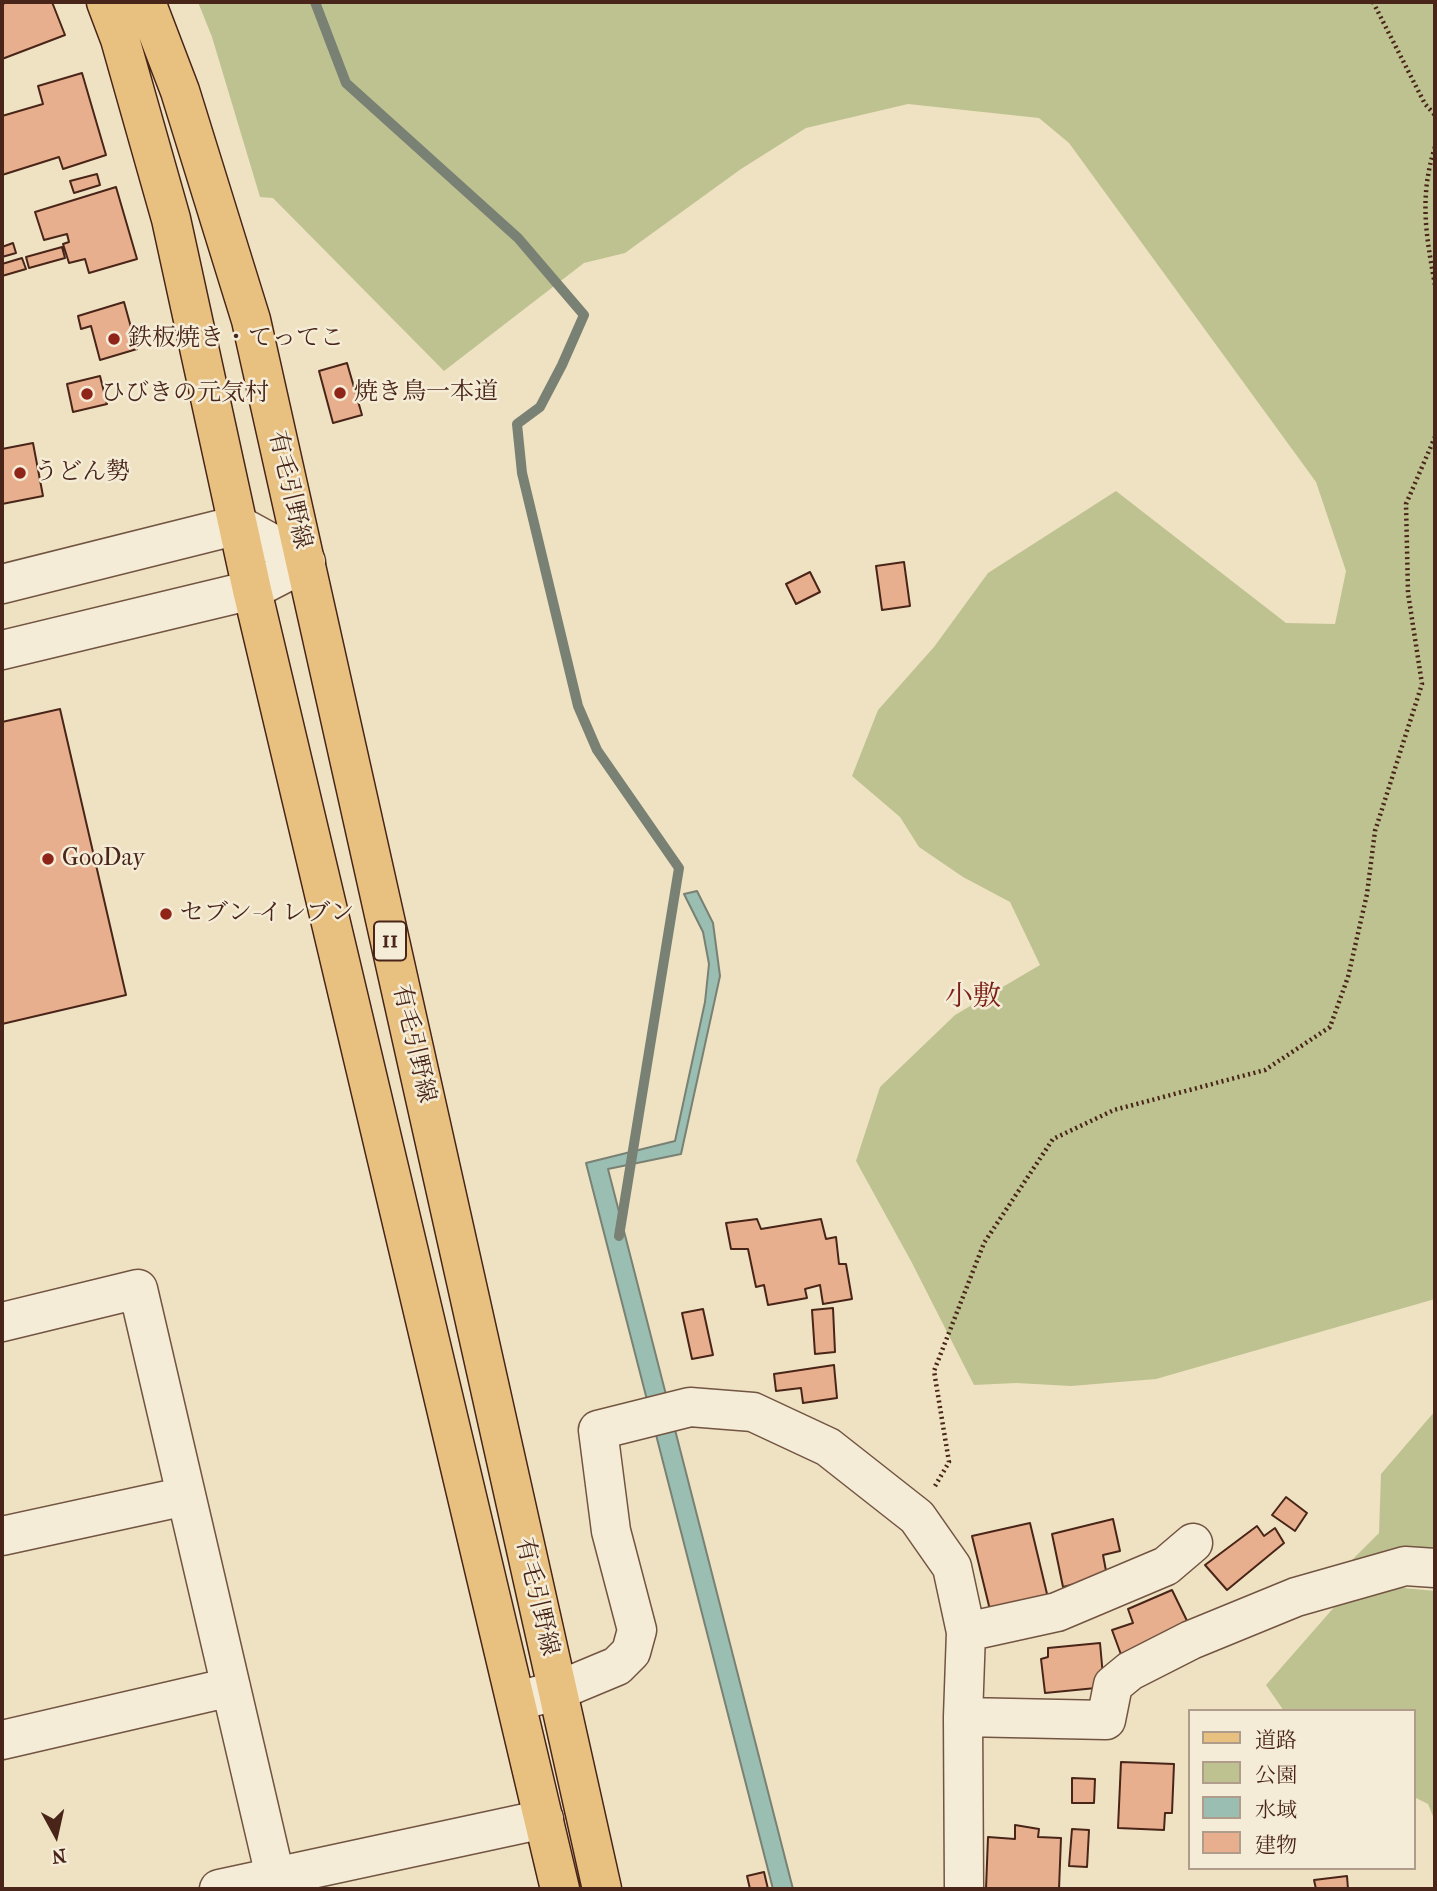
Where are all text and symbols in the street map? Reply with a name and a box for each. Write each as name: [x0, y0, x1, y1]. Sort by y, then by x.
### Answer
place label: 鉄板焼き・てってこ: [128, 325, 344, 353]
marker: 鉄板焼き・てってこ: [106, 331, 122, 347]
place label: 焼き鳥一本道: [354, 379, 498, 407]
place label: ひびきの元気村: [101, 380, 269, 408]
marker: 焼き鳥一本道: [332, 385, 348, 401]
marker: ひびきの元気村: [79, 386, 95, 402]
street label: 有毛引野線: [261, 428, 317, 552]
place label: うどん勢: [34, 459, 130, 487]
marker: うどん勢: [12, 465, 28, 481]
place label: GooDay: [62, 845, 145, 873]
marker: GooDay: [40, 851, 56, 867]
place label: セブン-イレブン: [180, 900, 354, 928]
marker: セブン-イレブン: [158, 906, 174, 922]
road number: 11: [374, 922, 406, 960]
district label: 小敷: [945, 981, 1001, 1015]
street label: 有毛引野線: [385, 982, 441, 1106]
street label: 有毛引野線: [508, 1535, 564, 1659]
legend: [1188, 1709, 1416, 1870]
text: 道路: [1255, 1728, 1297, 1752]
text: 公園: [1255, 1763, 1297, 1787]
text: 水域: [1255, 1798, 1297, 1822]
north arrow: [21, 1800, 91, 1870]
text: 建物: [1255, 1833, 1297, 1857]
text: N: [50, 1844, 68, 1868]

